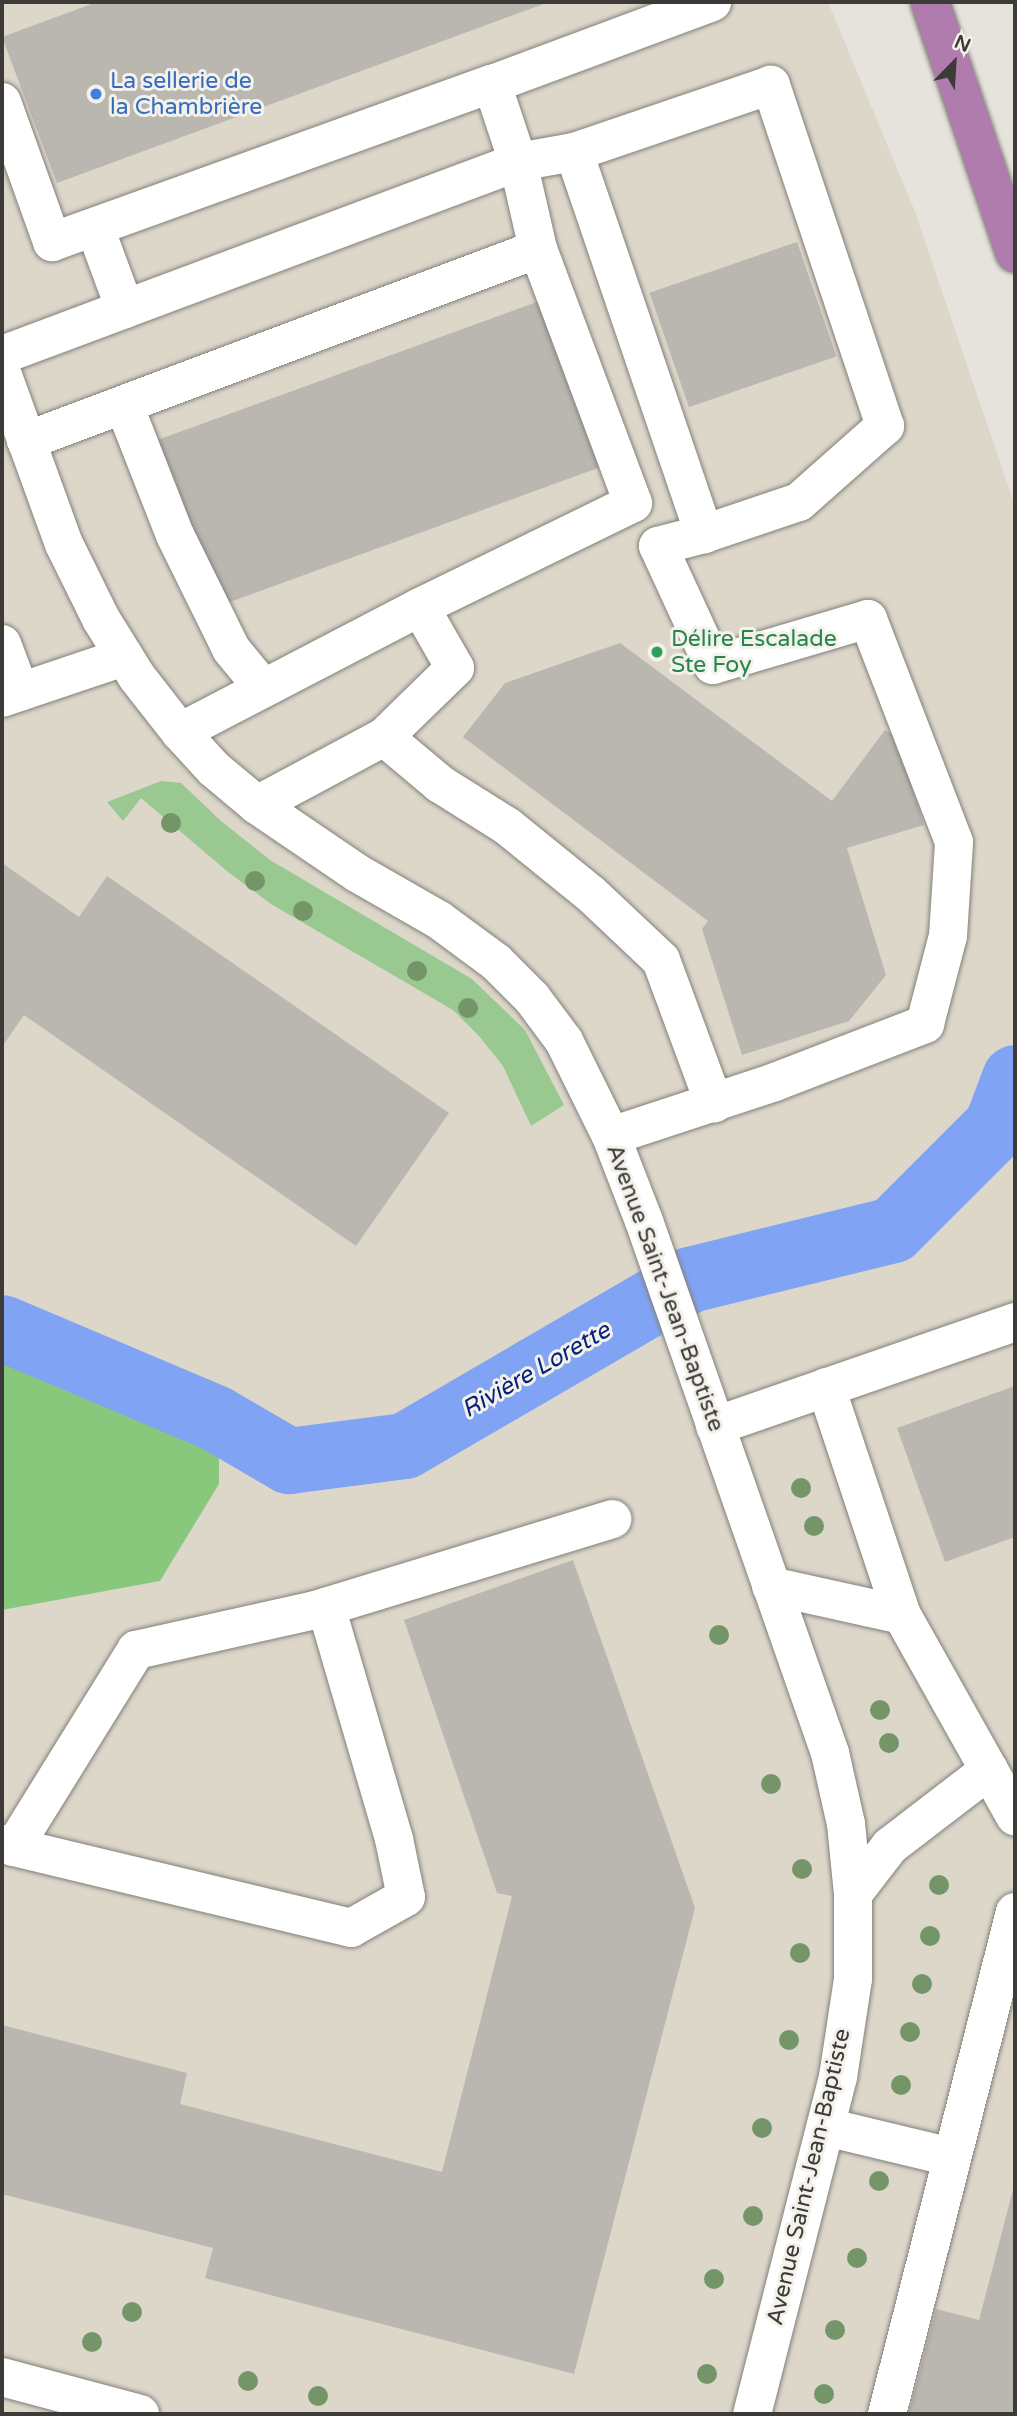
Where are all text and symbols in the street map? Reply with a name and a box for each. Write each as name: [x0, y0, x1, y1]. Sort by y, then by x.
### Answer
north arrow: [919, 28, 989, 98]
text: N: [951, 31, 974, 57]
place label: La sellerie de la Chambrière: [110, 67, 262, 121]
marker: La sellerie de la Chambrière: [88, 86, 104, 102]
place label: Délire Escalade Ste Foy: [671, 625, 837, 679]
marker: Délire Escalade Ste Foy: [649, 644, 665, 660]
street label: Avenue Saint-Jean-Baptiste: [600, 1141, 730, 1435]
water label: Rivière Lorette: [457, 1316, 615, 1424]
street label: Avenue Saint-Jean-Baptiste: [761, 2026, 857, 2328]

